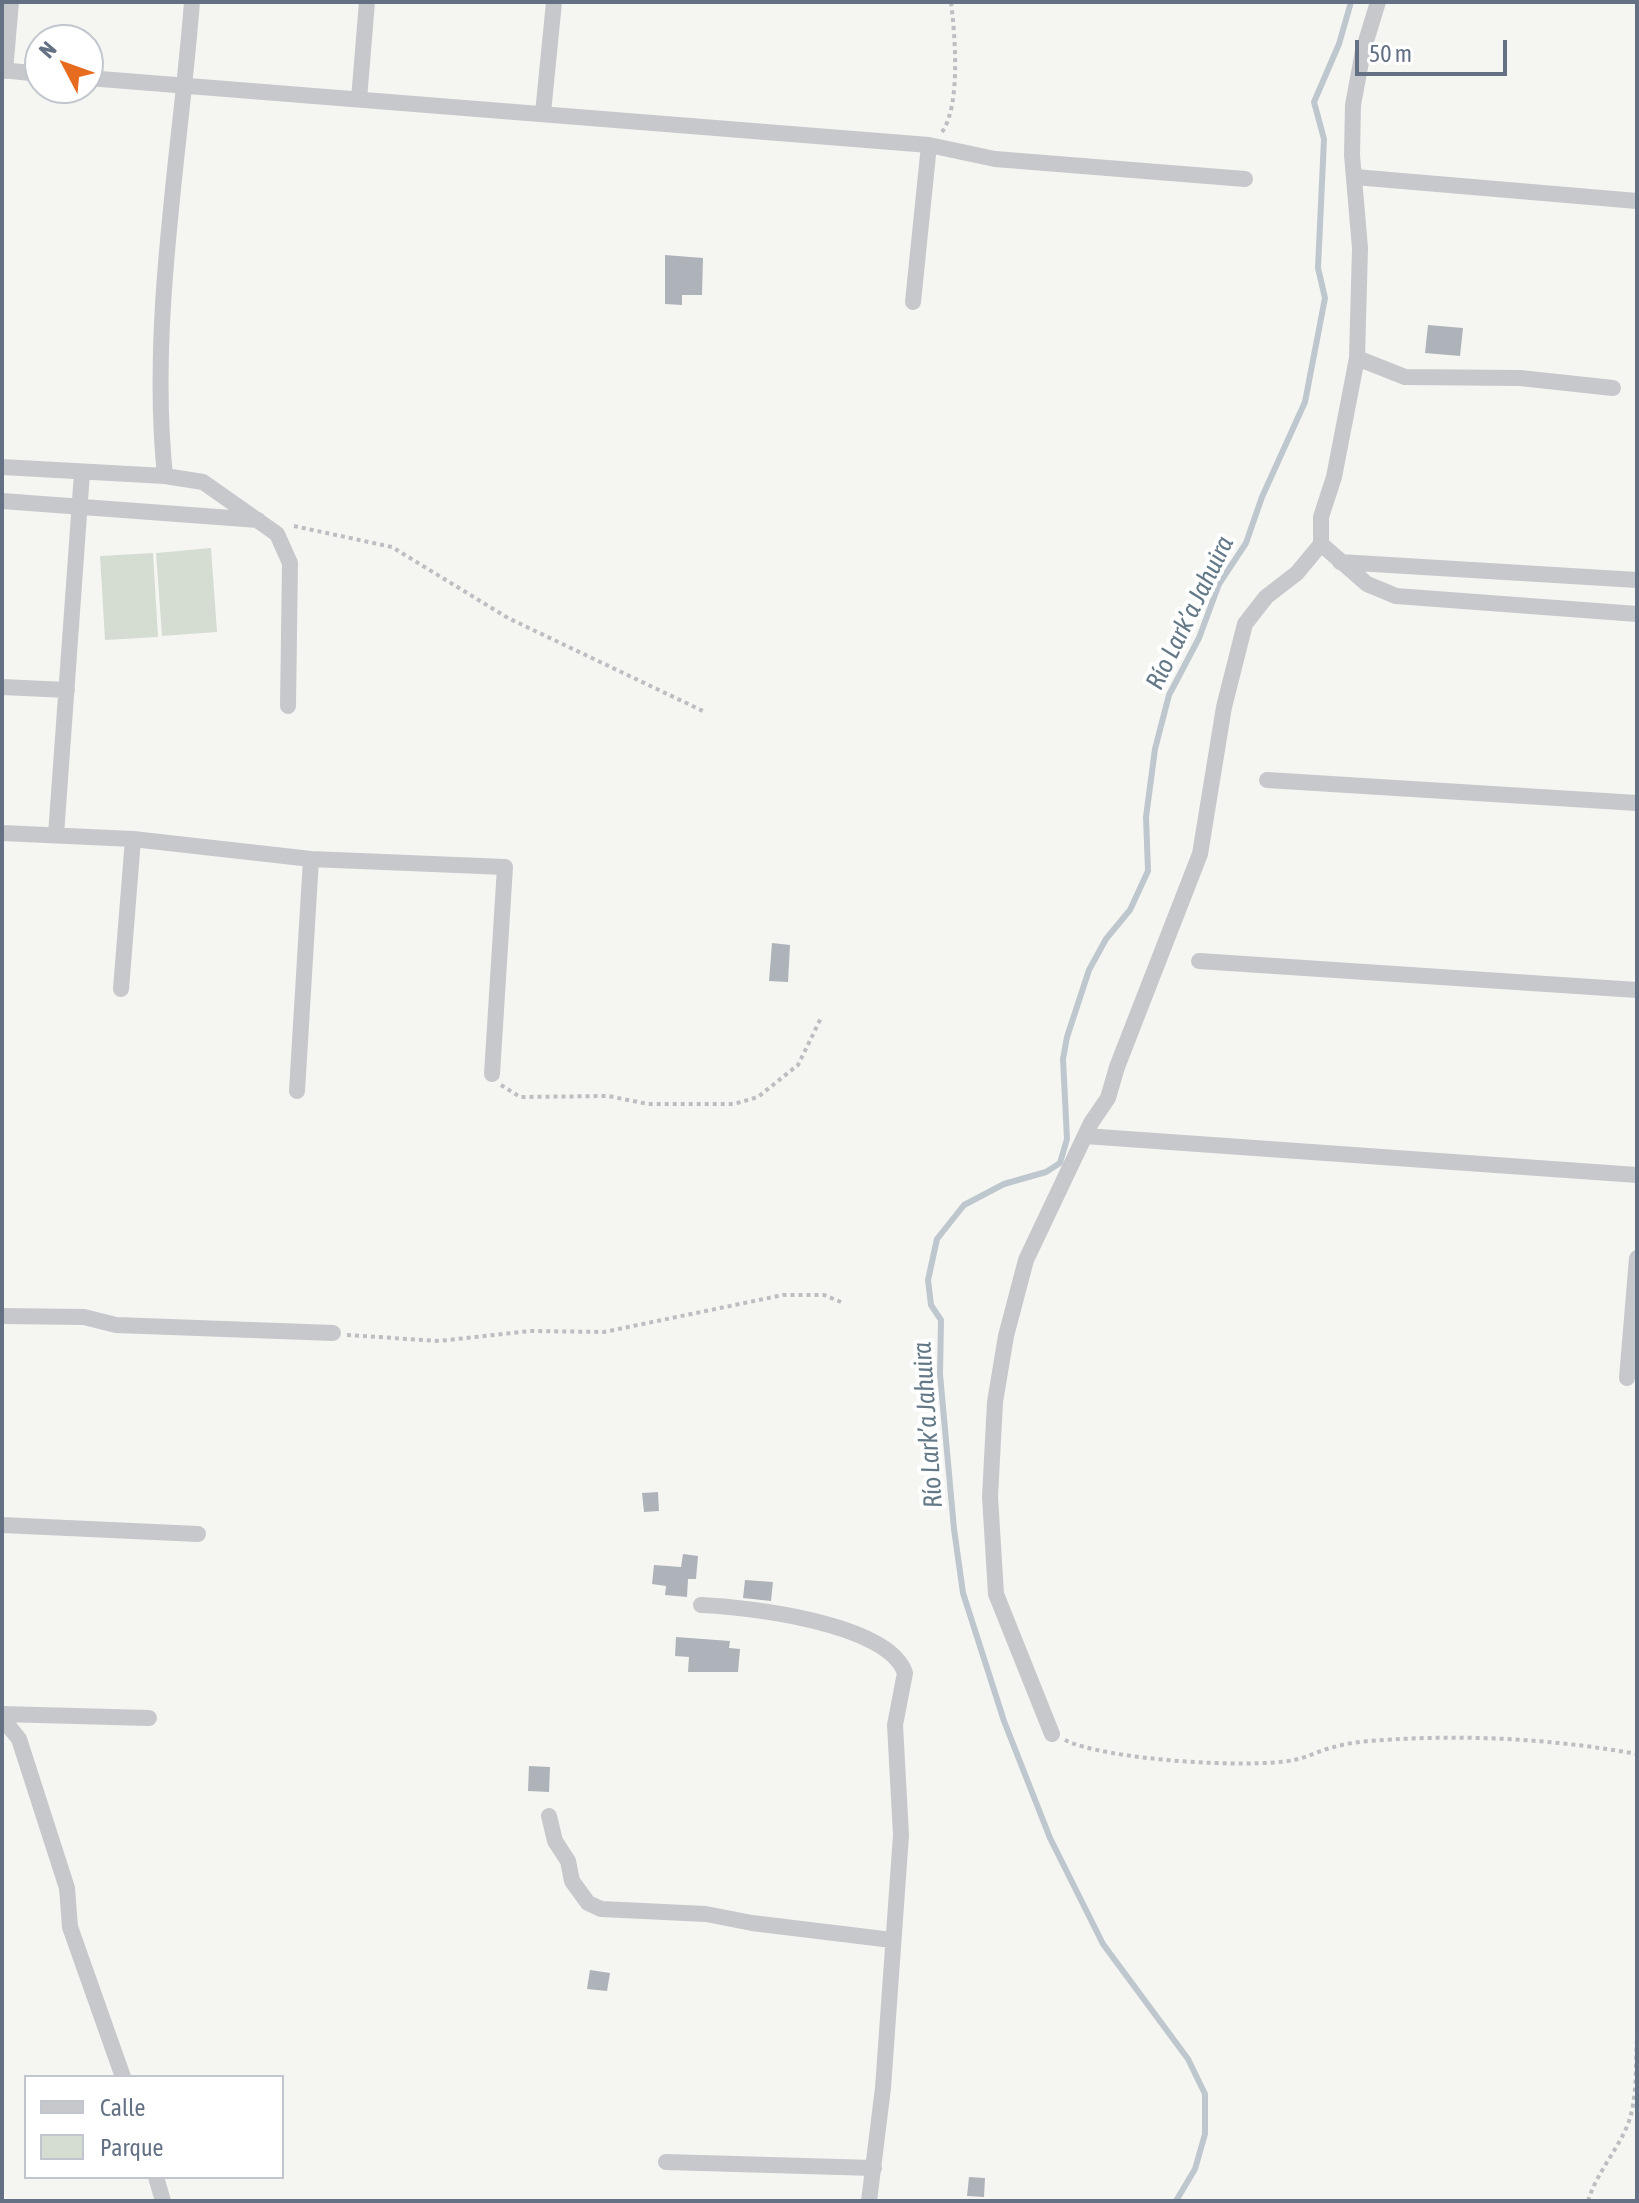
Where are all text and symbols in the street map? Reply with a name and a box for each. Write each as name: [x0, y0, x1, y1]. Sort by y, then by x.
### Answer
north arrow: [24, 24, 104, 104]
scale bar: [1359, 24, 1511, 74]
text: N: [33, 36, 61, 63]
text: 50 m: [1369, 40, 1412, 67]
water label: Río Lark’a Jahuira: [1139, 531, 1241, 695]
water label: Río Lark’a Jahuira: [907, 1341, 949, 1509]
legend: [24, 2075, 284, 2179]
text: Calle: [100, 2094, 145, 2121]
text: Parque: [100, 2134, 163, 2161]

